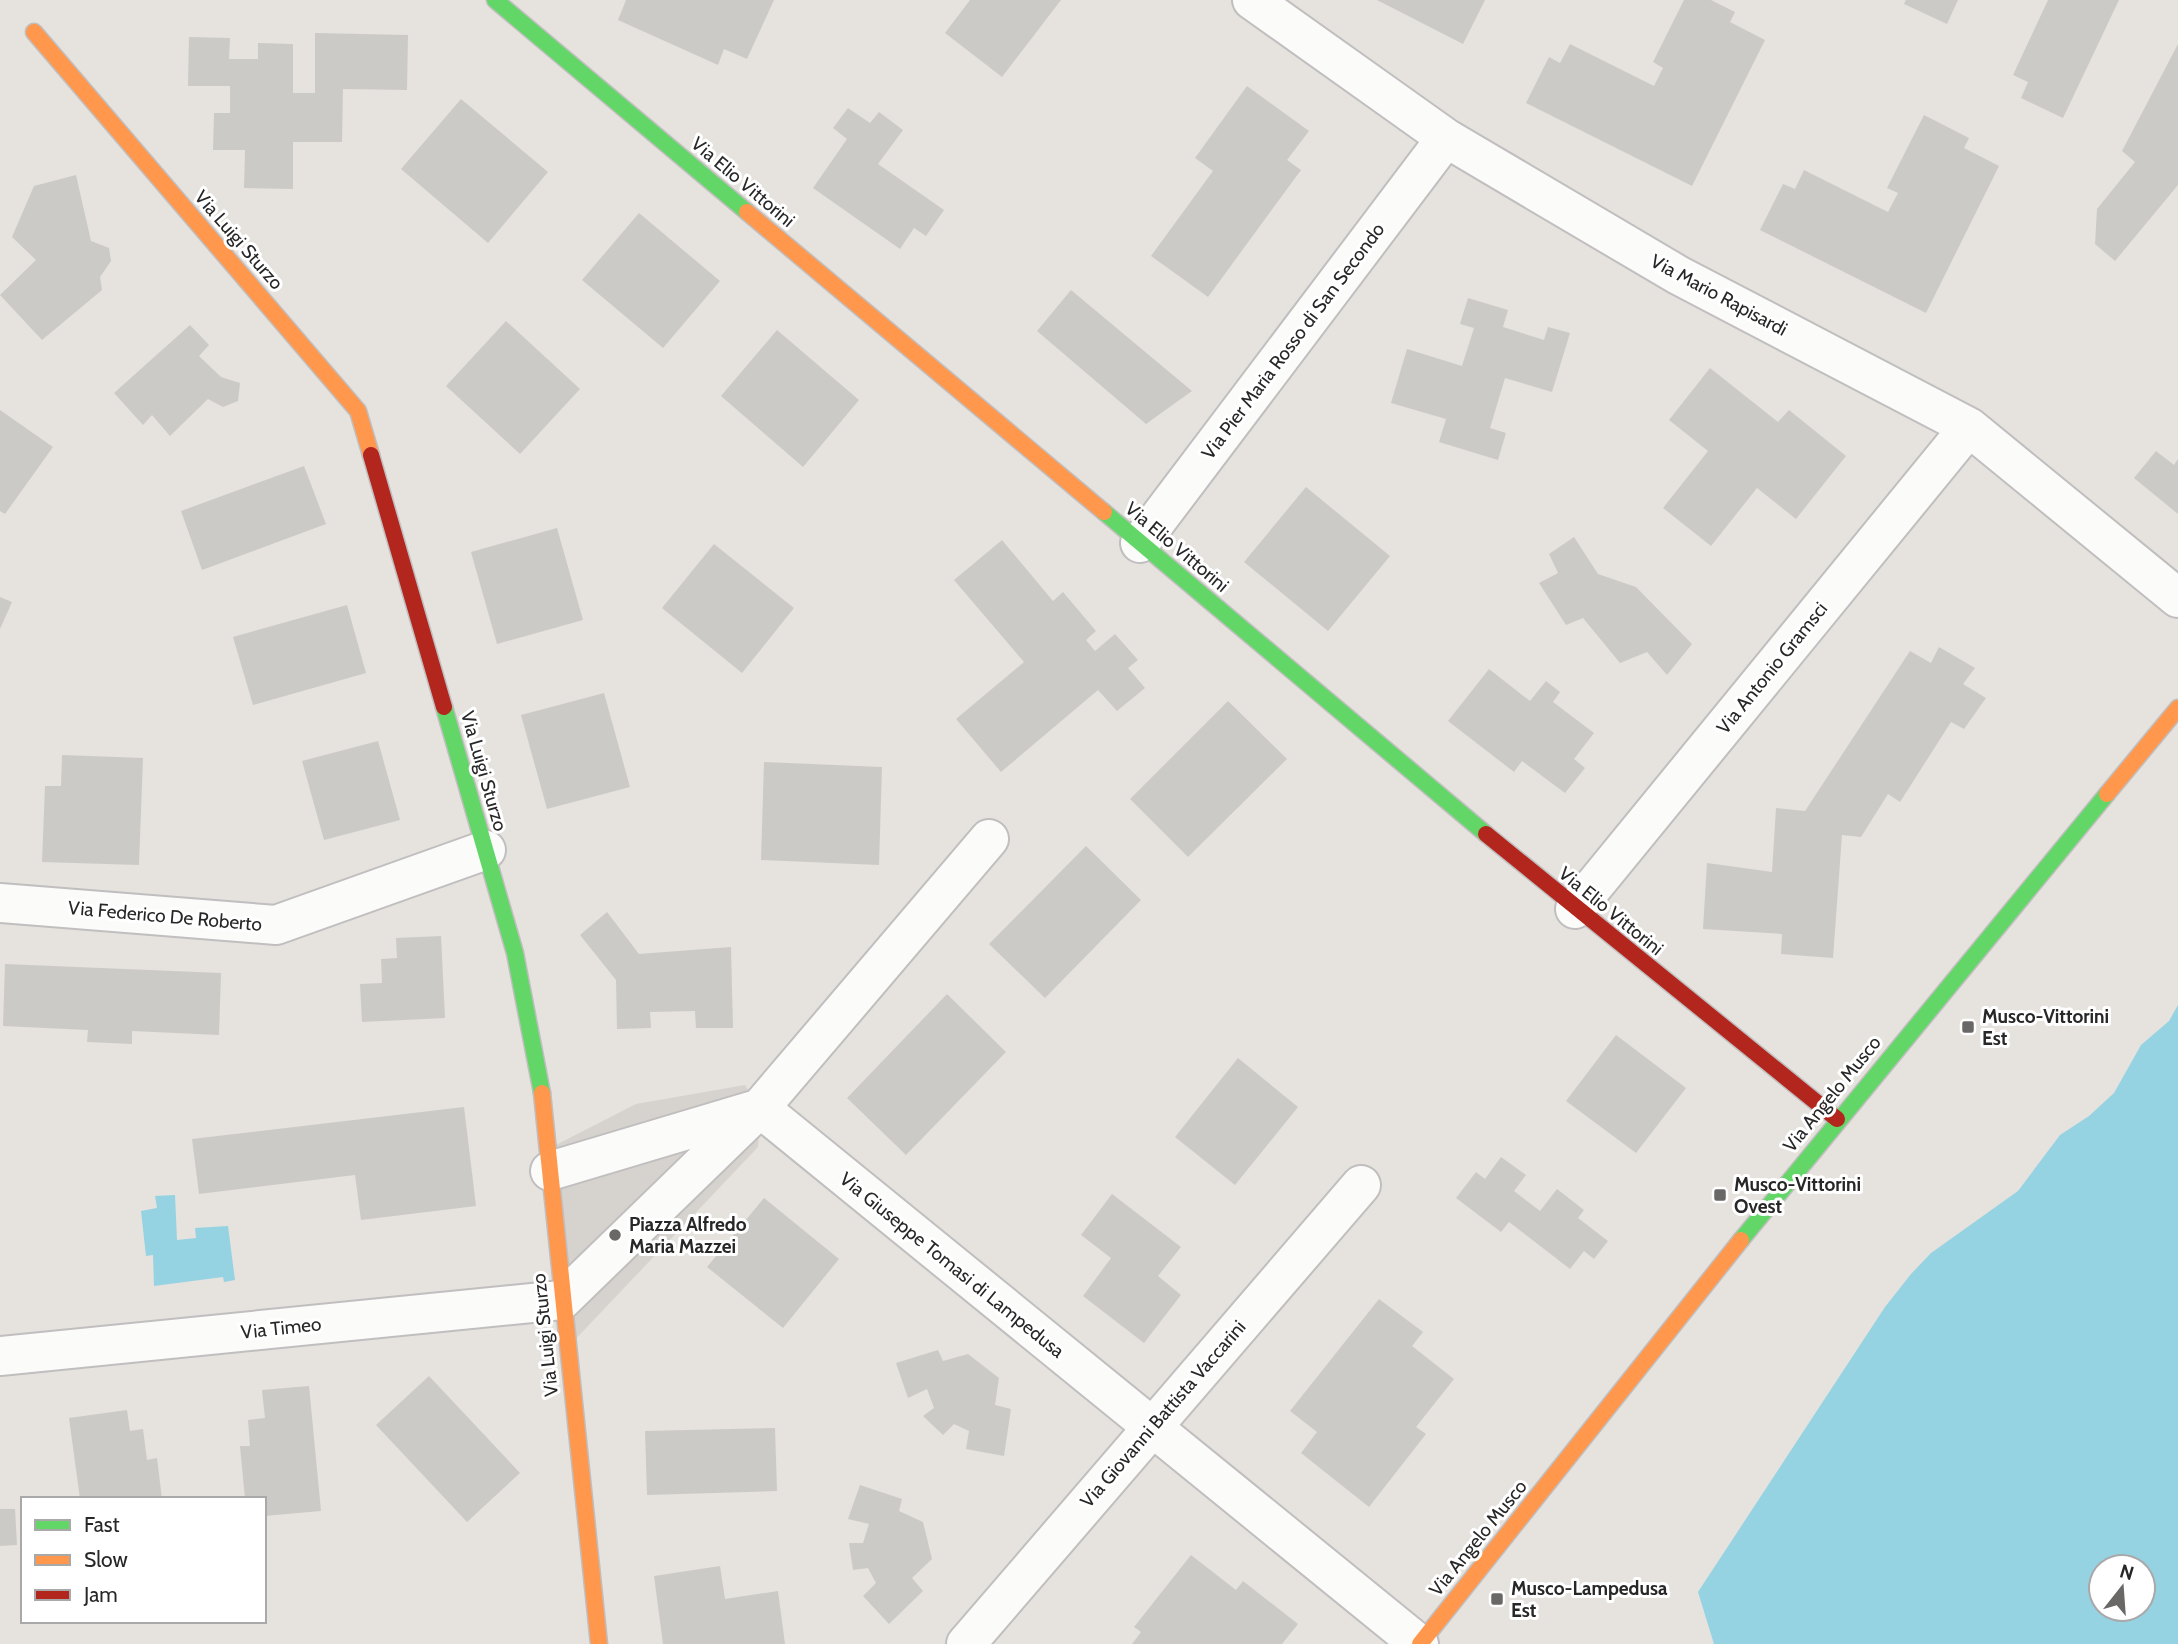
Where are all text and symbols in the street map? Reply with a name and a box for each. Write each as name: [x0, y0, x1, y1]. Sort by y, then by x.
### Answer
street label: Via Elio Vittorini: [687, 132, 799, 232]
street label: Via Luigi Sturzo: [190, 186, 288, 294]
street label: Via Pier Maria Rosso di San Secondo: [1197, 218, 1389, 464]
street label: Via Mario Rapisardi: [1647, 249, 1791, 341]
street label: Via Elio Vittorini: [1121, 497, 1233, 597]
street label: Via Antonio Gramsci: [1712, 597, 1832, 739]
street label: Via Luigi Sturzo: [456, 708, 512, 834]
street label: Via Elio Vittorini: [1554, 862, 1668, 960]
street label: Via Federico De Roberto: [67, 896, 263, 936]
place label: Musco-Vittorini Est: [1982, 1005, 2109, 1050]
marker: Musco-Vittorini Est: [1960, 1019, 1976, 1035]
street label: Via Angelo Musco: [1778, 1031, 1886, 1157]
street label: Via Giuseppe Tomasi di Lampedusa: [835, 1167, 1069, 1363]
place label: Musco-Vittorini Ovest: [1734, 1173, 1861, 1218]
marker: Musco-Vittorini Ovest: [1712, 1187, 1728, 1203]
place label: Piazza Alfredo Maria Mazzei: [629, 1213, 747, 1258]
marker: Piazza Alfredo Maria Mazzei: [607, 1227, 623, 1243]
street label: Via Luigi Sturzo: [527, 1272, 563, 1398]
street label: Via Timeo: [240, 1312, 322, 1344]
street label: Via Giovanni Battista Vaccarini: [1075, 1316, 1251, 1512]
street label: Via Angelo Musco: [1424, 1475, 1532, 1601]
legend: [21, 1497, 266, 1623]
text: Fast: [84, 1512, 120, 1537]
text: Slow: [84, 1547, 128, 1572]
north arrow: [2087, 1553, 2157, 1623]
text: N: [2117, 1559, 2137, 1585]
place label: Musco-Lampedusa Est: [1511, 1577, 1668, 1622]
text: Jam: [83, 1582, 118, 1607]
marker: Musco-Lampedusa Est: [1489, 1591, 1505, 1607]

